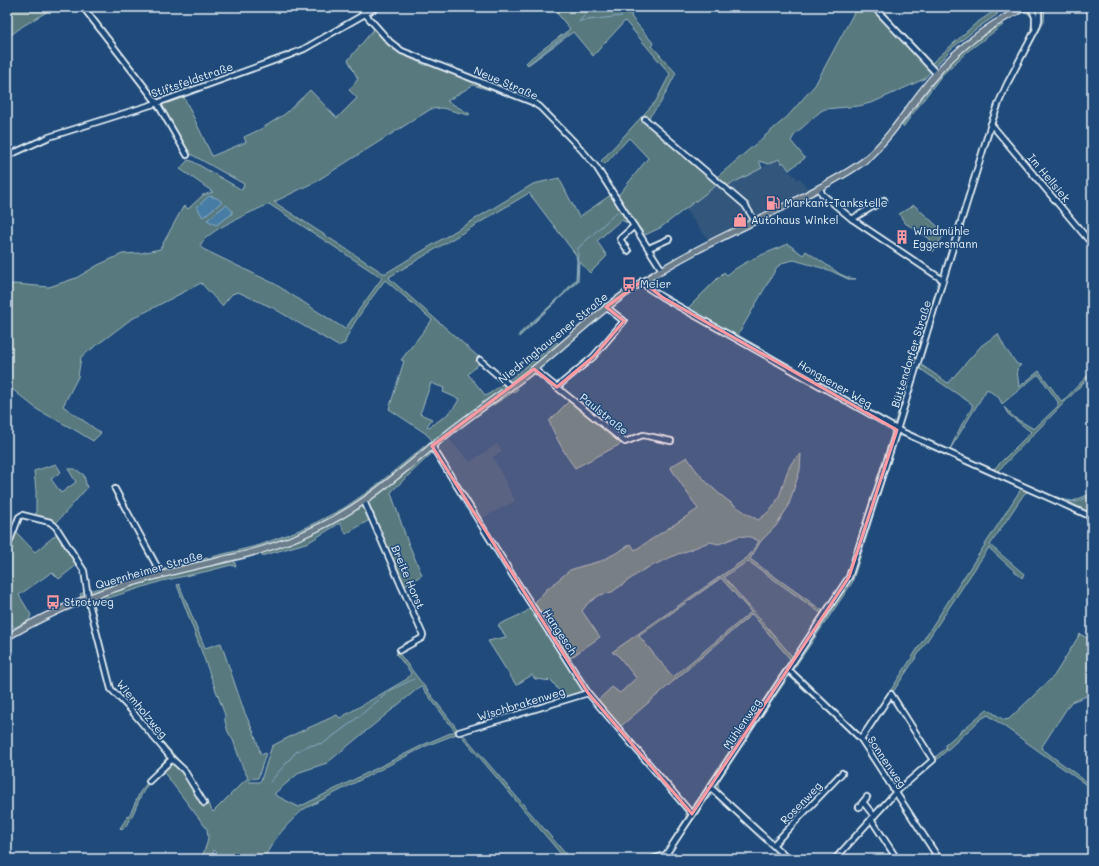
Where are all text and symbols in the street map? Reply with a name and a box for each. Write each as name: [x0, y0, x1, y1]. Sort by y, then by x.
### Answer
street label: Stiftsfeldstraße: [149, 58, 235, 101]
street label: Neue Straße: [472, 62, 541, 103]
street label: Im Hellsiek: [1025, 150, 1074, 205]
fuel station icon: Markant-Tankstelle: [765, 195, 781, 211]
place label: Markant-Tankstelle: [784, 195, 888, 210]
shop icon: Autohaus Winkel: [732, 212, 748, 228]
place label: Autohaus Winkel: [751, 212, 838, 227]
place label: Windmühle Eggersmann: [913, 223, 978, 251]
building icon: Windmühle Eggersmann: [894, 229, 910, 245]
bus stop icon: Meier: [621, 276, 637, 292]
place label: Meier: [640, 276, 671, 291]
street label: Niedringhausener Straße: [495, 289, 611, 387]
street label: Büttendorfer Straße: [887, 298, 934, 409]
street label: Hongsener Weg: [795, 356, 875, 411]
street label: Paulstraße: [577, 389, 632, 438]
street label: Breite Horst: [388, 543, 429, 611]
street label: Quernheimer Straße: [93, 547, 205, 592]
bus stop icon: Strotweg: [45, 594, 61, 610]
place label: Strotweg: [64, 594, 114, 609]
street label: Hangesch: [540, 606, 581, 658]
street label: Wiemholzweg: [114, 676, 171, 741]
street label: Wischbrakenweg: [475, 683, 567, 724]
street label: Mühlenweg: [719, 695, 764, 752]
street label: Sonnenweg: [865, 733, 910, 791]
street label: Rosenweg: [777, 778, 825, 827]

